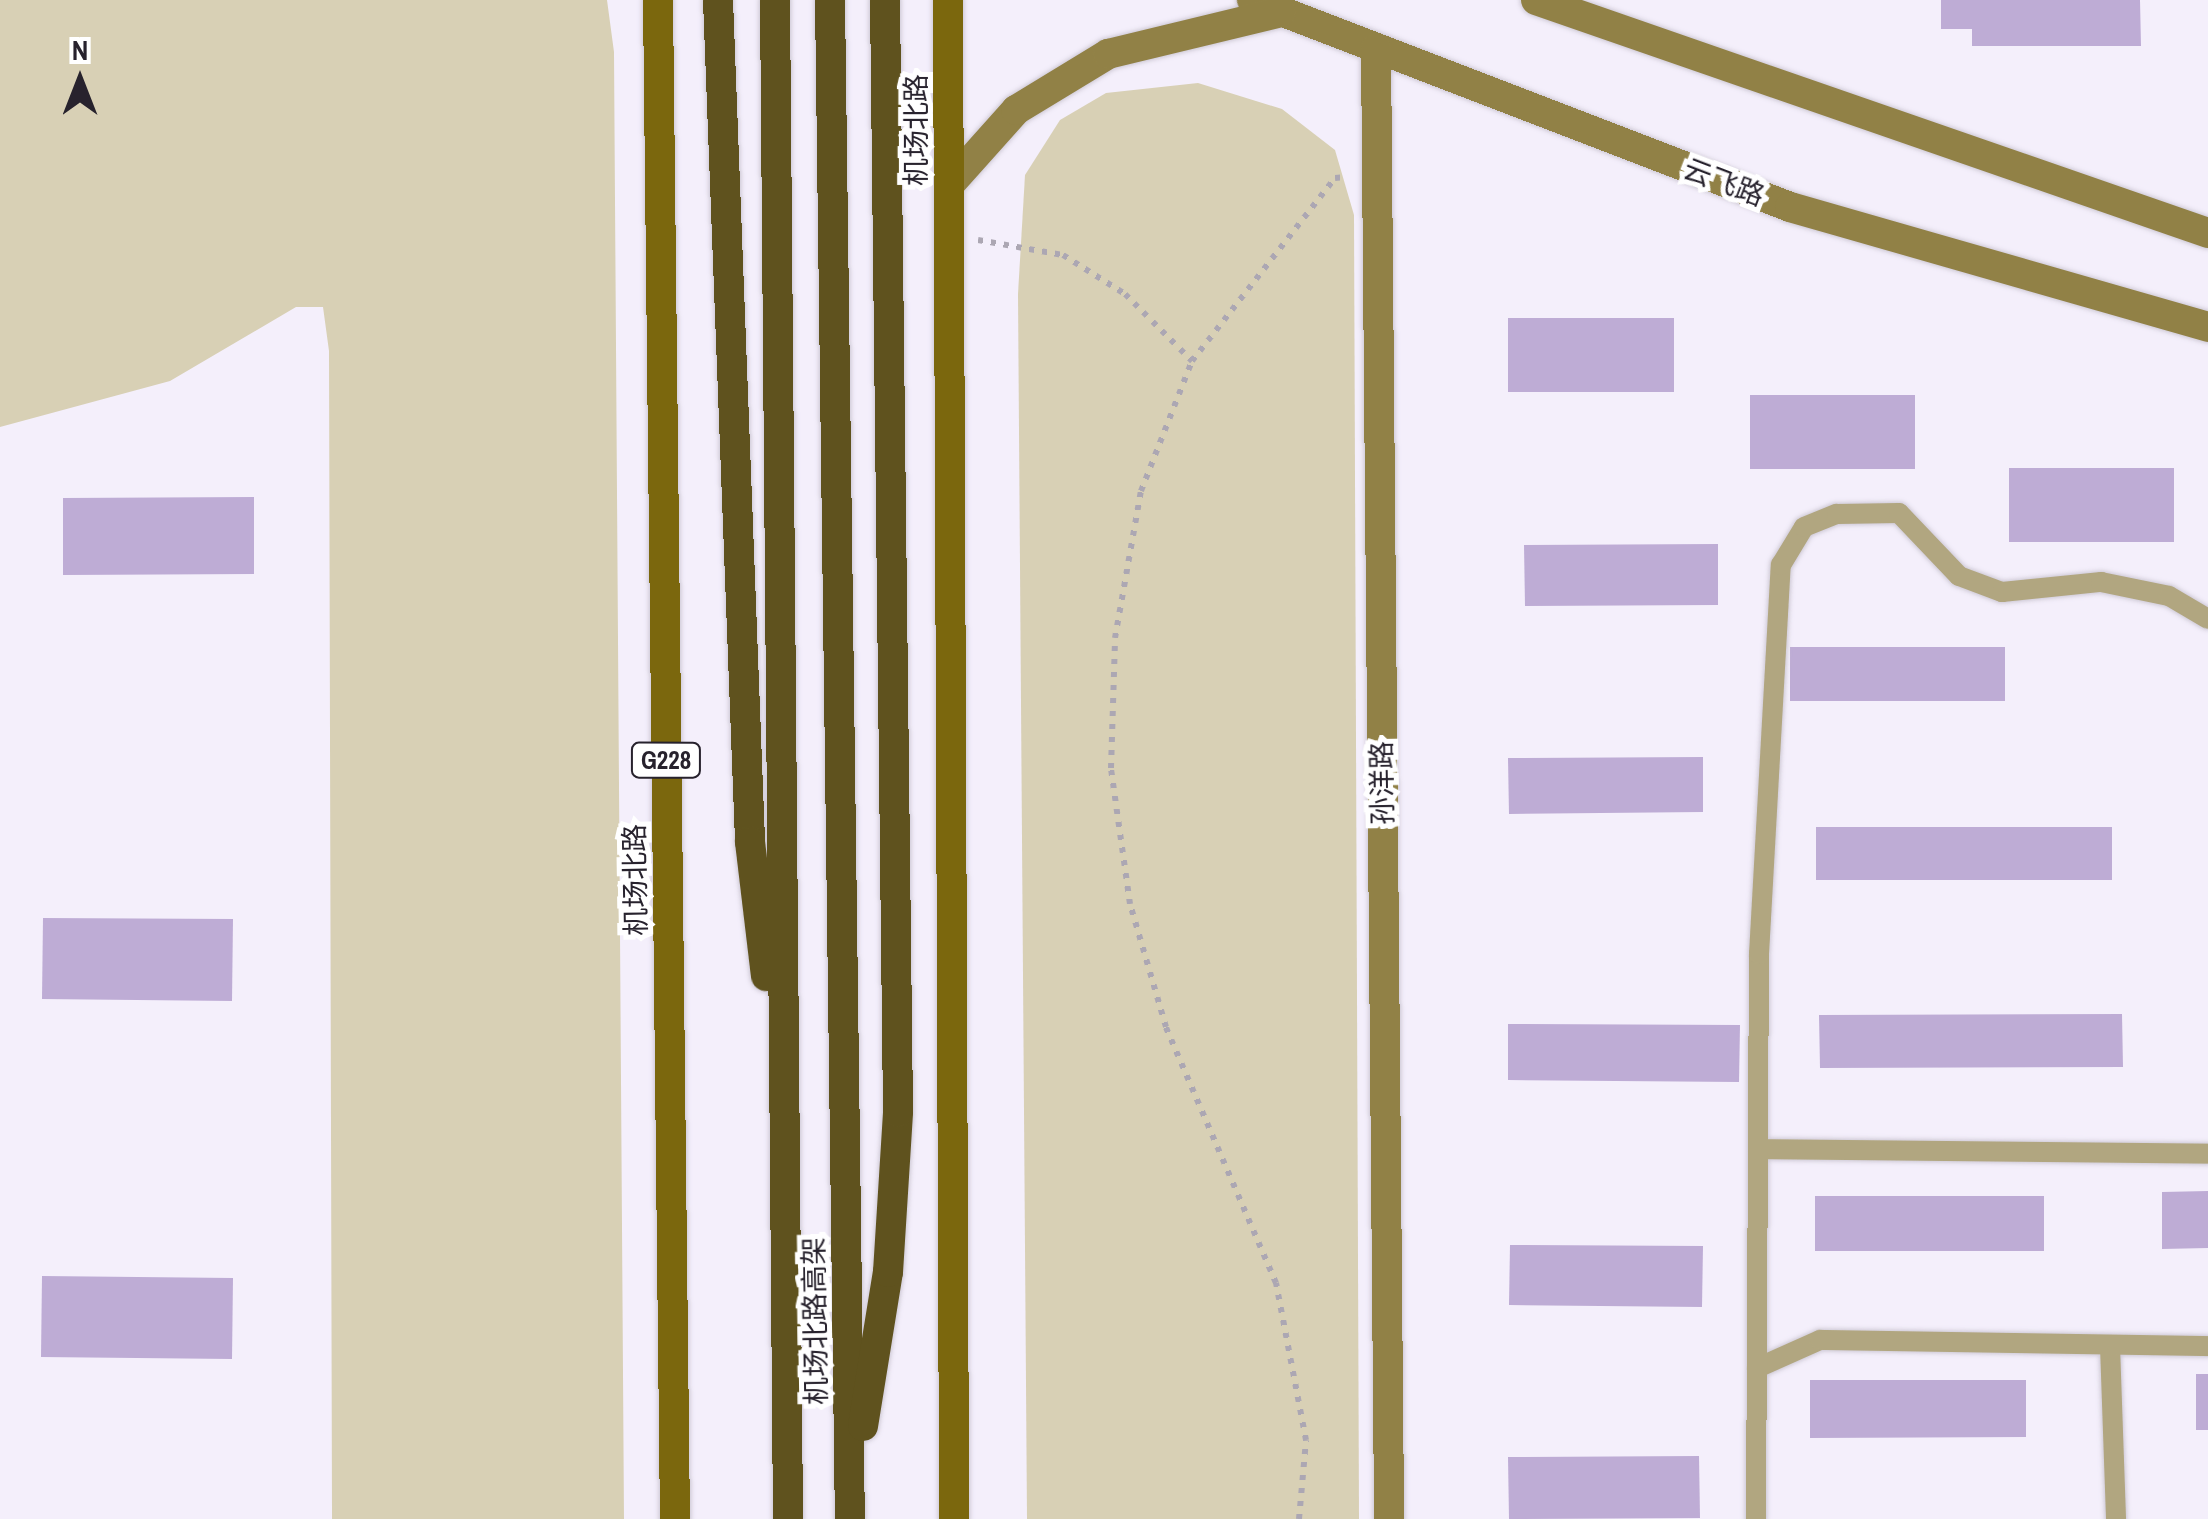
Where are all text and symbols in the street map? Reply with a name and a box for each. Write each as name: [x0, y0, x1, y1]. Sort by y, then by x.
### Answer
north arrow: [30, 30, 130, 130]
text: N: [72, 31, 88, 69]
street label: 机场北路: [899, 74, 933, 186]
street label: 云飞路: [1679, 151, 1769, 213]
road number: G228: [628, 740, 704, 780]
street label: 孙洋路: [1364, 741, 1400, 825]
street label: 机场北路: [617, 824, 653, 936]
street label: 机场北路高架: [797, 1237, 833, 1405]

